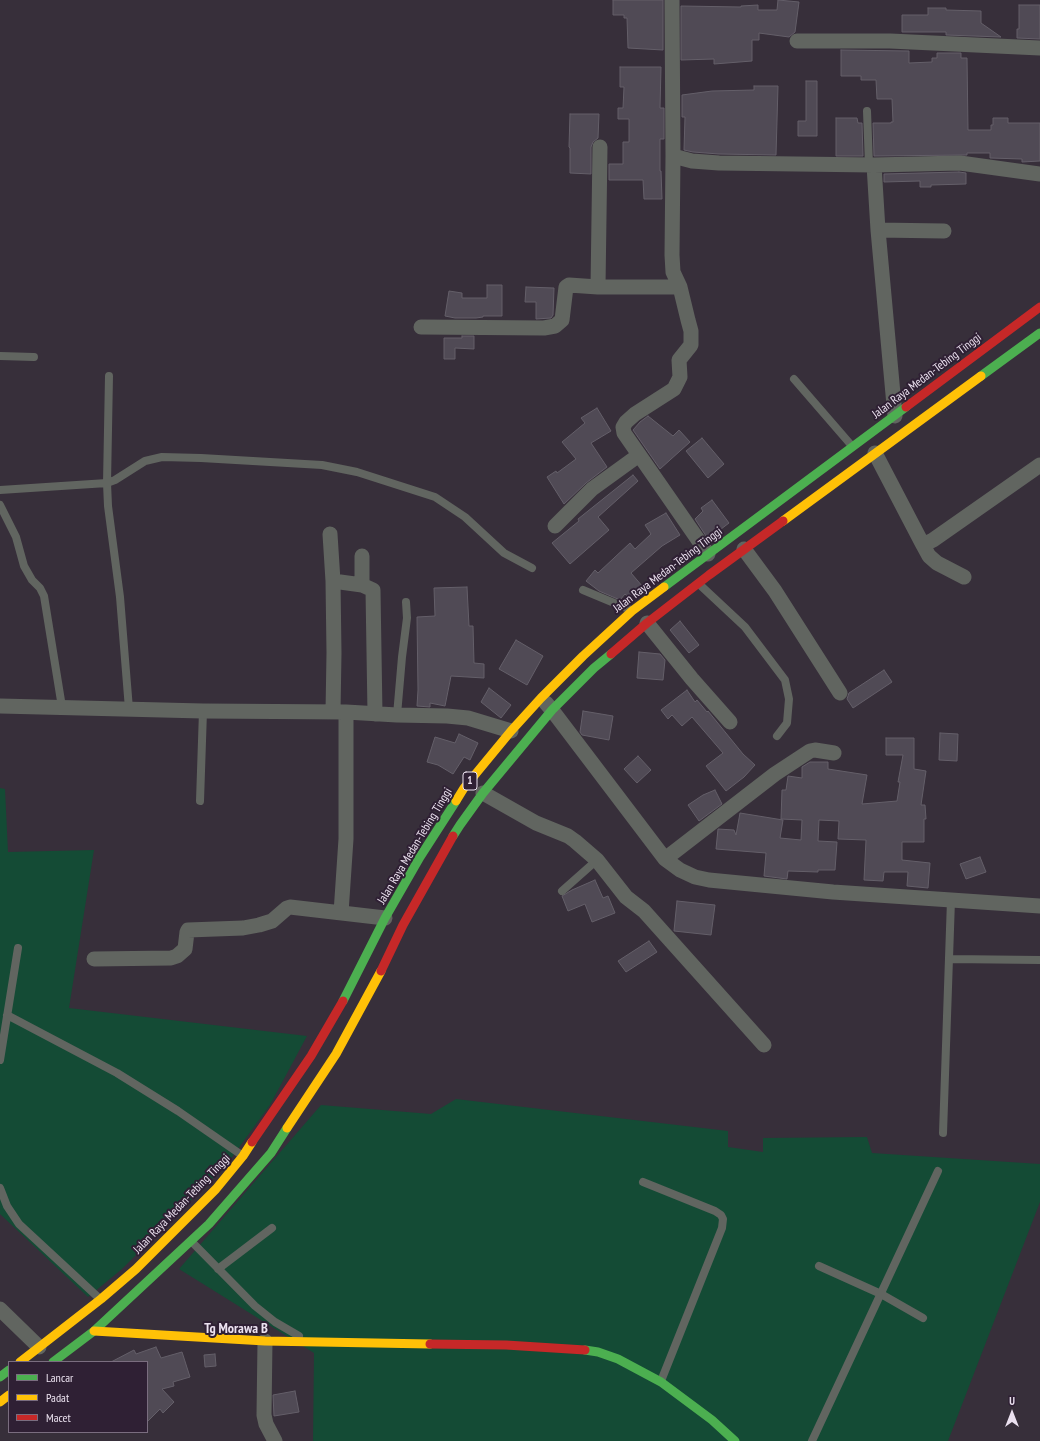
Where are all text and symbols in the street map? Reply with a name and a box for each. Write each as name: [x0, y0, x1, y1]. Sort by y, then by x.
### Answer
street label: Jalan Raya Medan-Tebing Tinggi: [870, 330, 984, 422]
street label: Jalan Raya Medan-Tebing Tinggi: [611, 524, 725, 616]
road number: 1: [463, 772, 477, 790]
street label: Jalan Raya Medan-Tebing Tinggi: [375, 785, 455, 907]
street label: Jalan Raya Medan-Tebing Tinggi: [131, 1151, 233, 1257]
district label: Tg Morawa B: [204, 1321, 268, 1337]
legend: [8, 1361, 148, 1433]
text: Lancar: [46, 1370, 73, 1385]
text: Padat: [46, 1390, 69, 1405]
north arrow: [992, 1393, 1032, 1433]
text: U: [1009, 1394, 1015, 1408]
text: Macet: [46, 1410, 71, 1425]

